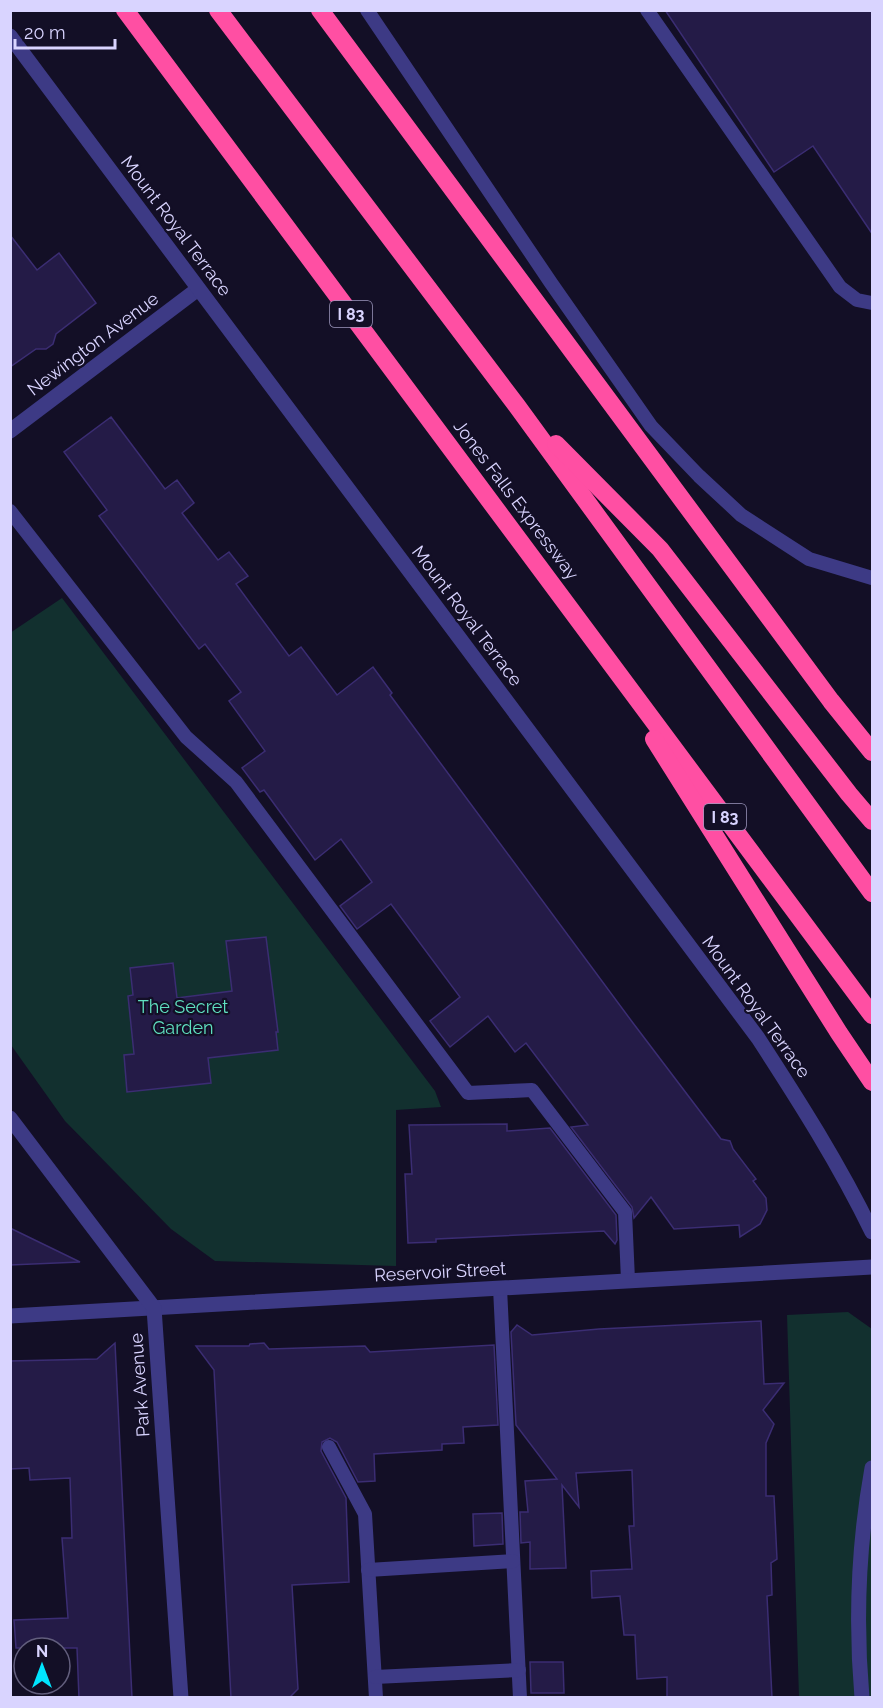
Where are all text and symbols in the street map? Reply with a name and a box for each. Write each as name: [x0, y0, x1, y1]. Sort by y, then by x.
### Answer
scale bar: [15, 12, 116, 50]
text: 20 m: [24, 22, 66, 43]
street label: Mount Royal Terrace: [117, 152, 236, 300]
street label: Newington Avenue: [23, 287, 163, 400]
road number: I 83: [330, 301, 372, 327]
street label: Jones Falls Expressway: [449, 416, 583, 584]
street label: Mount Royal Terrace: [408, 542, 527, 690]
road number: I 83: [704, 804, 746, 830]
street label: Mount Royal Terrace: [698, 932, 815, 1082]
park label: The Secret Garden: [138, 996, 228, 1038]
street label: Reservoir Street: [374, 1258, 506, 1285]
street label: Park Avenue: [125, 1332, 154, 1438]
north arrow: [12, 1636, 72, 1696]
text: N: [36, 1642, 48, 1661]

